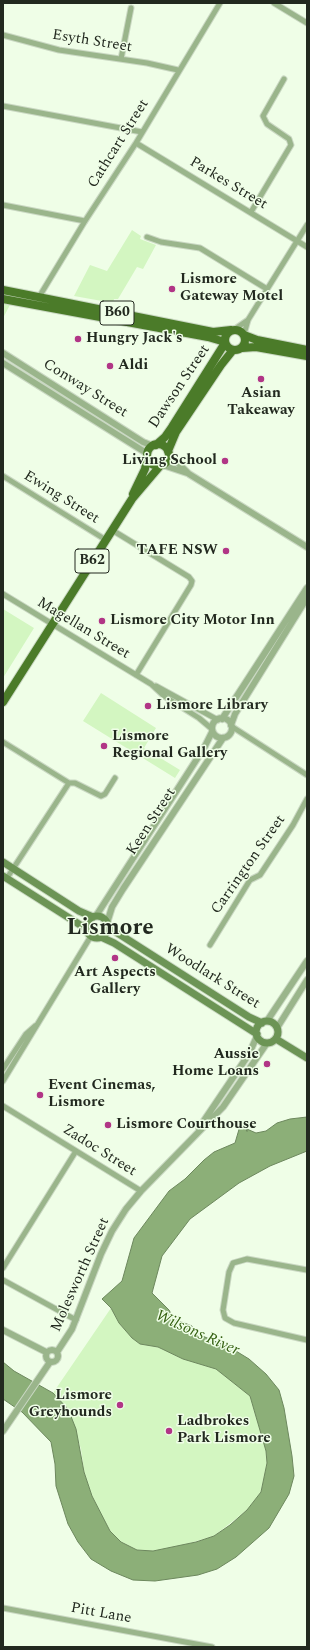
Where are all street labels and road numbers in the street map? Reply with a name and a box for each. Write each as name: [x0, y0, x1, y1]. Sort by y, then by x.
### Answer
street label: Esyth Street: [51, 27, 133, 57]
street label: Cathcart Street: [85, 96, 153, 192]
street label: Parkes Street: [186, 154, 270, 214]
road number: B60: [100, 301, 134, 325]
street label: Dawson Street: [146, 342, 214, 432]
street label: Conway Street: [39, 356, 131, 422]
street label: Ewing Street: [20, 468, 102, 528]
road number: B62: [75, 549, 109, 573]
street label: Magellan Street: [33, 594, 133, 664]
street label: Keen Street: [124, 785, 180, 859]
street label: Carrington Street: [208, 812, 290, 918]
street label: Woodlark Street: [161, 941, 263, 1013]
street label: Zadoc Street: [59, 1121, 139, 1181]
street label: Molesworth Street: [48, 1215, 114, 1335]
street label: Pitt Lane: [69, 1600, 133, 1628]

